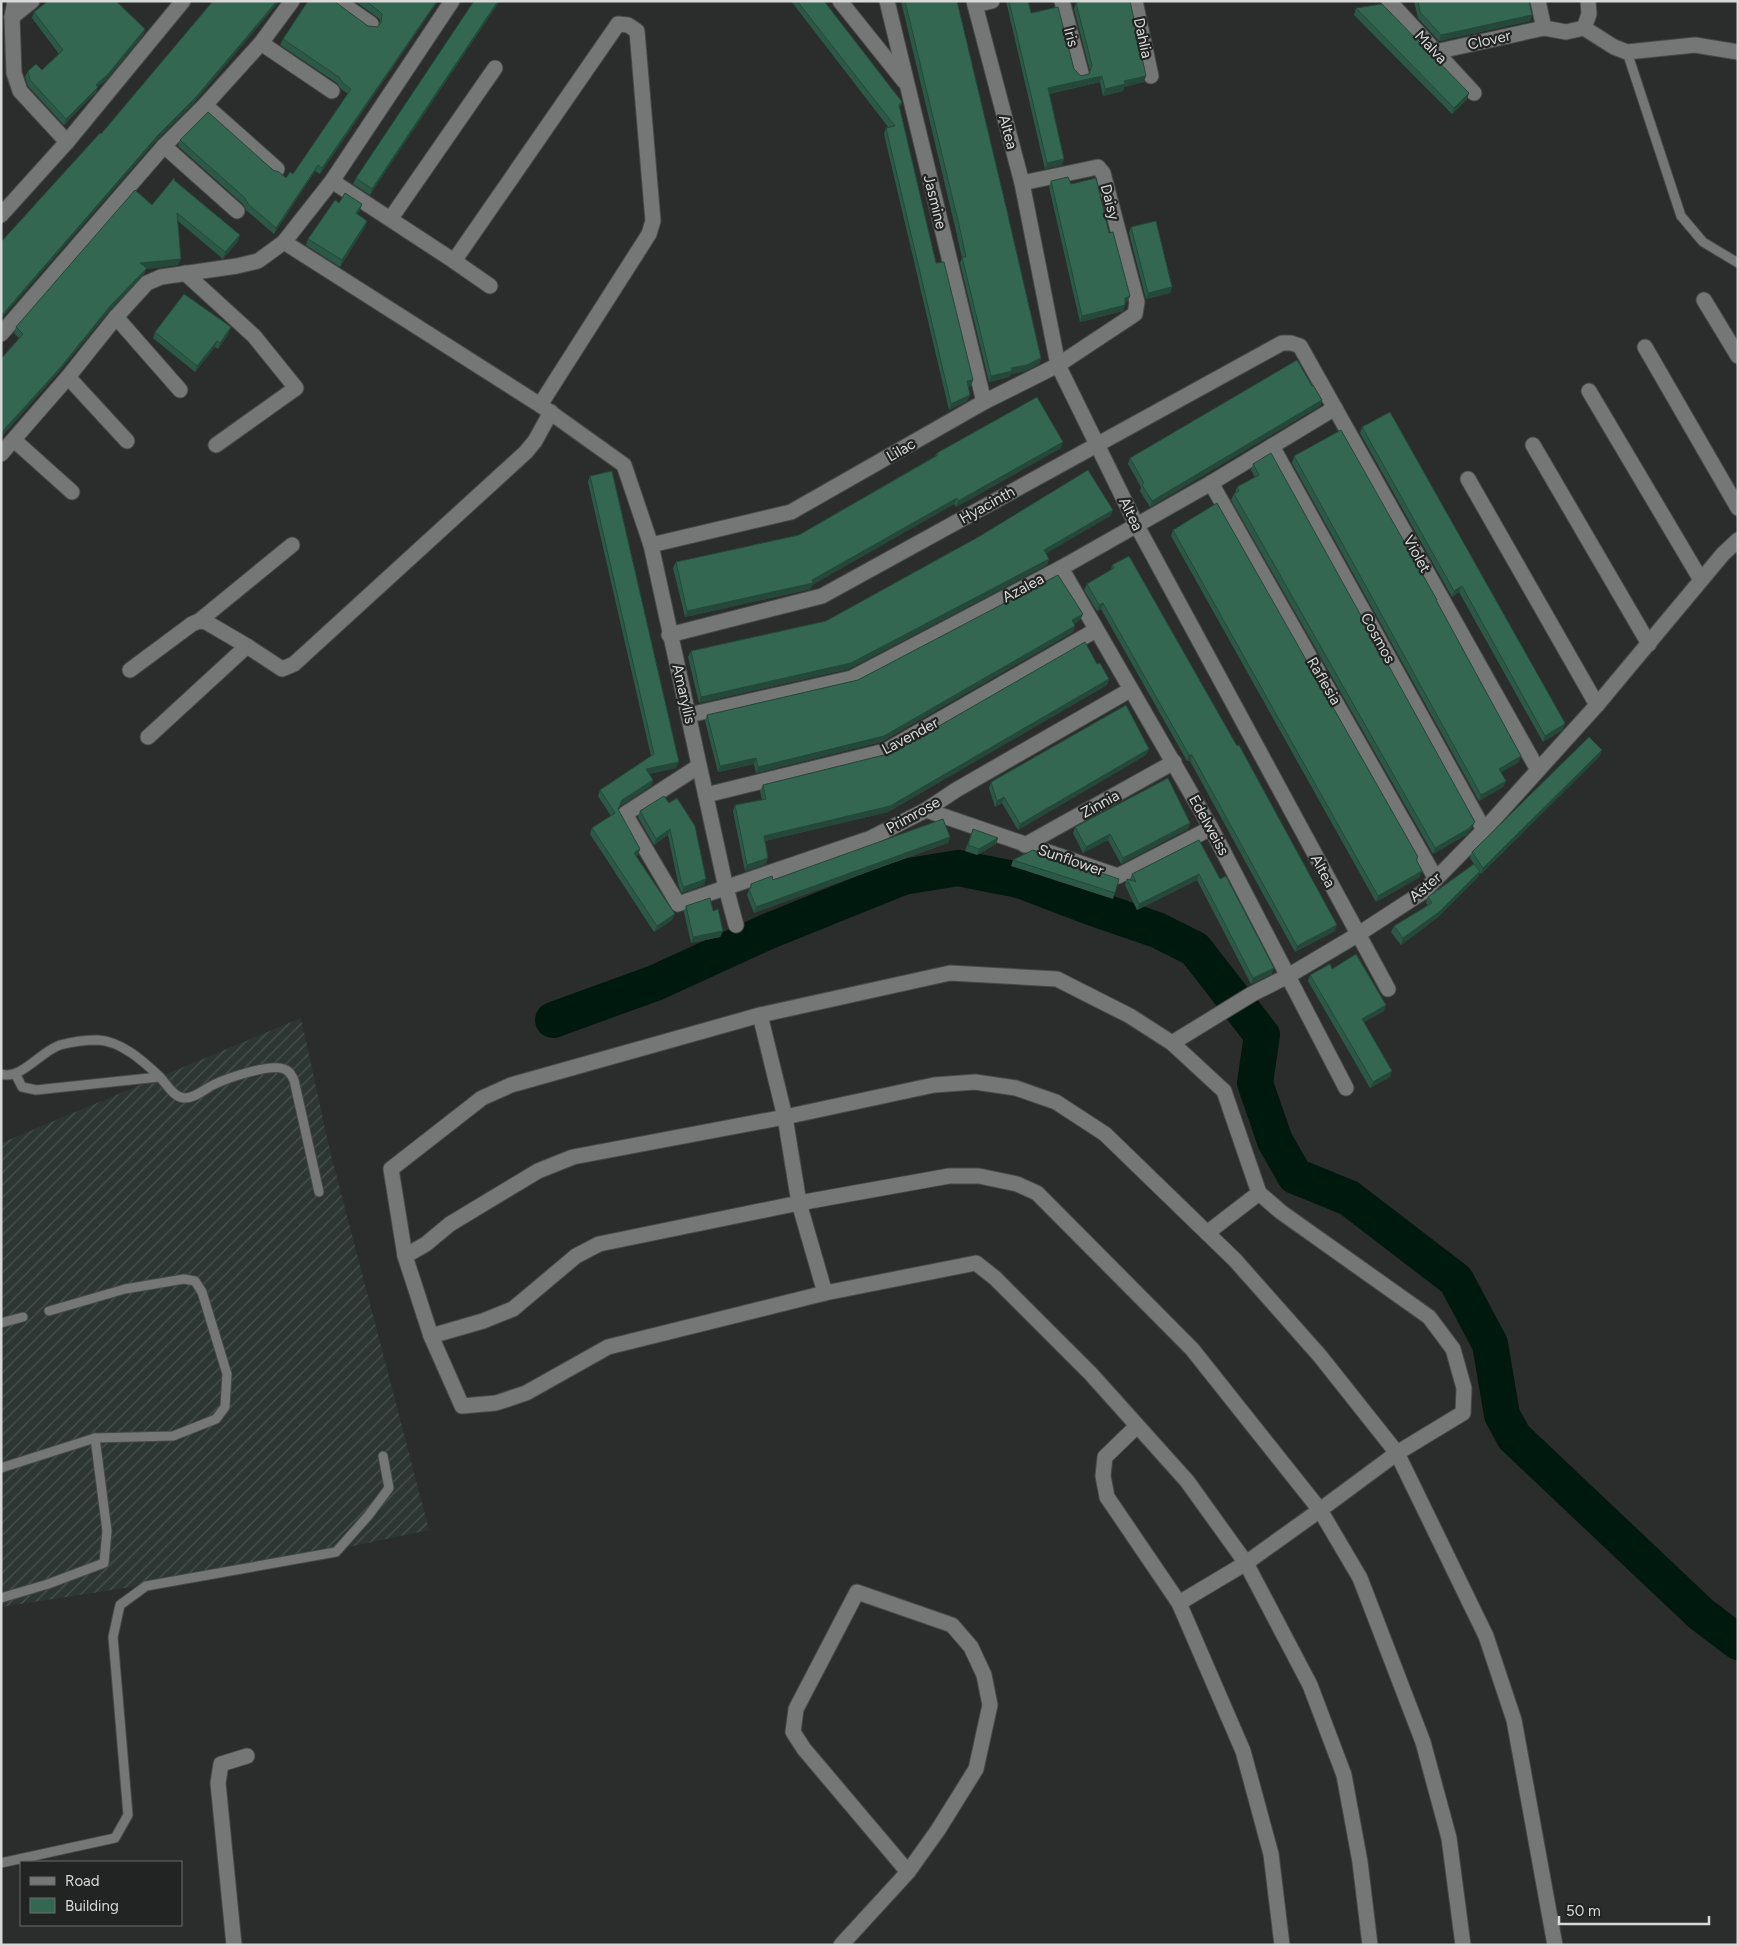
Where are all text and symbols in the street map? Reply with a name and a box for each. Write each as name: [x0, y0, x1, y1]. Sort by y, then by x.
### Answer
street label: Dahlia: [1130, 16, 1156, 60]
street label: Iris: [1060, 25, 1082, 49]
street label: Clover: [1466, 26, 1512, 54]
street label: Malva: [1411, 27, 1451, 67]
street label: Altea: [995, 113, 1021, 151]
street label: Jasmine: [920, 173, 950, 231]
street label: Daisy: [1097, 182, 1123, 222]
street label: Lilac: [883, 435, 919, 465]
street label: Hyacinth: [956, 482, 1018, 528]
street label: Altea: [1115, 494, 1147, 534]
street label: Violet: [1399, 532, 1435, 576]
street label: Azalea: [999, 570, 1047, 606]
street label: Cosmos: [1357, 610, 1399, 666]
street label: Raflesia: [1303, 654, 1345, 708]
street label: Amaryllis: [668, 662, 700, 726]
street label: Lavender: [879, 714, 941, 758]
street label: Zinnia: [1078, 786, 1122, 822]
street label: Edelweiss: [1185, 792, 1233, 858]
street label: Primrose: [883, 793, 943, 837]
street label: Sunflower: [1036, 840, 1106, 880]
street label: Altea: [1307, 851, 1339, 891]
street label: Aster: [1405, 869, 1445, 905]
legend: [20, 1861, 182, 1926]
text: Road: [65, 1872, 100, 1890]
scale bar: [1559, 1894, 1709, 1926]
text: Building: [65, 1897, 119, 1915]
text: 50 m: [1566, 1902, 1601, 1920]

